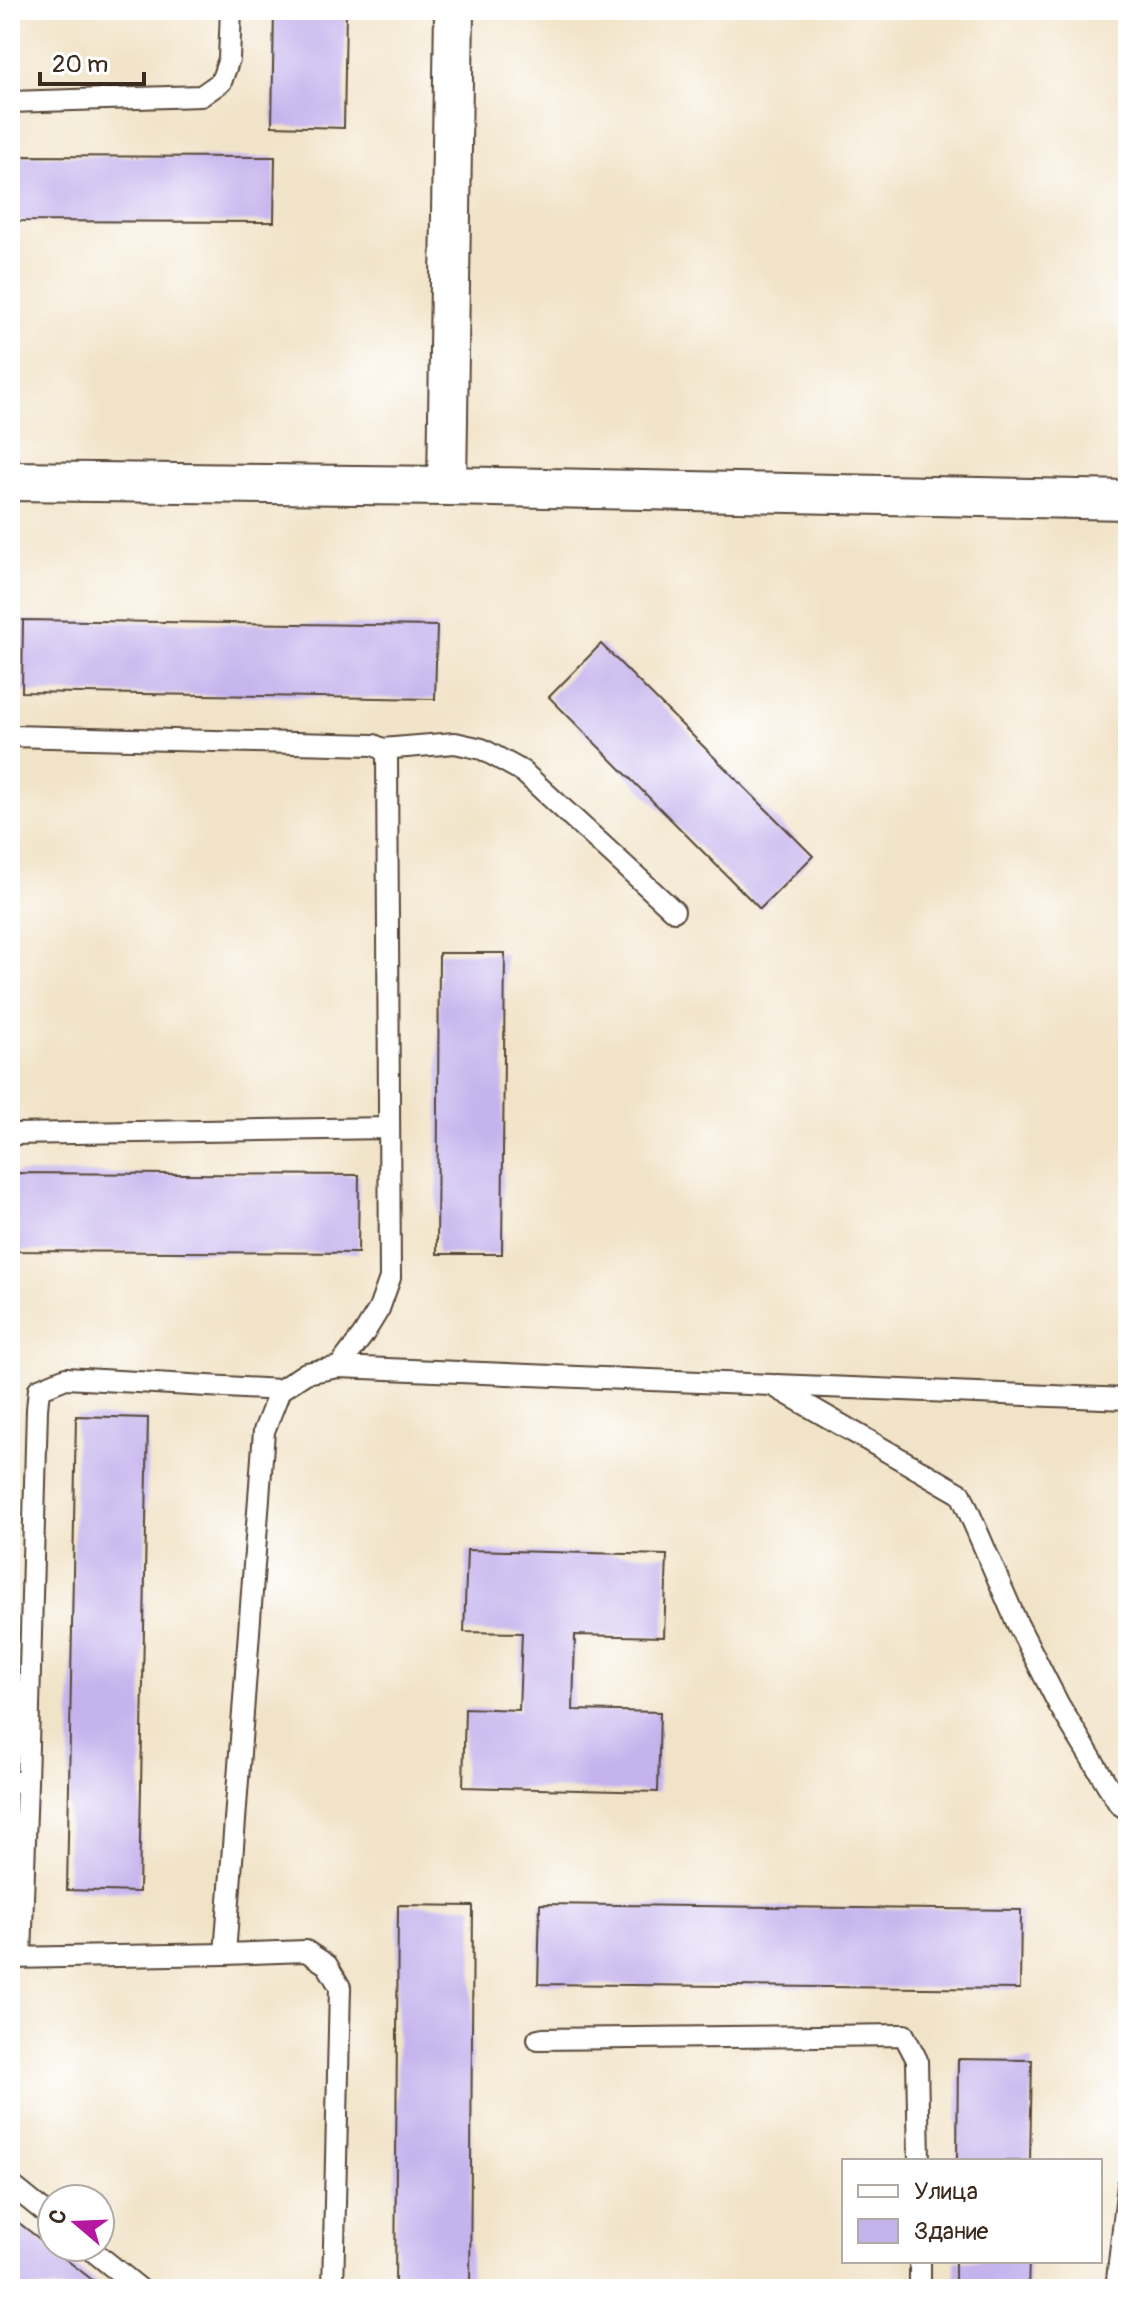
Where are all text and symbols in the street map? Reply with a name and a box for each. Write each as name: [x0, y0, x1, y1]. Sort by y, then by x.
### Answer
scale bar: [40, 36, 144, 86]
text: 20 m: [52, 50, 108, 79]
legend: [842, 2159, 1102, 2263]
text: Улица: [914, 2177, 978, 2206]
north arrow: [36, 2183, 116, 2263]
text: С: [43, 2205, 74, 2228]
text: Здание: [914, 2217, 989, 2246]

